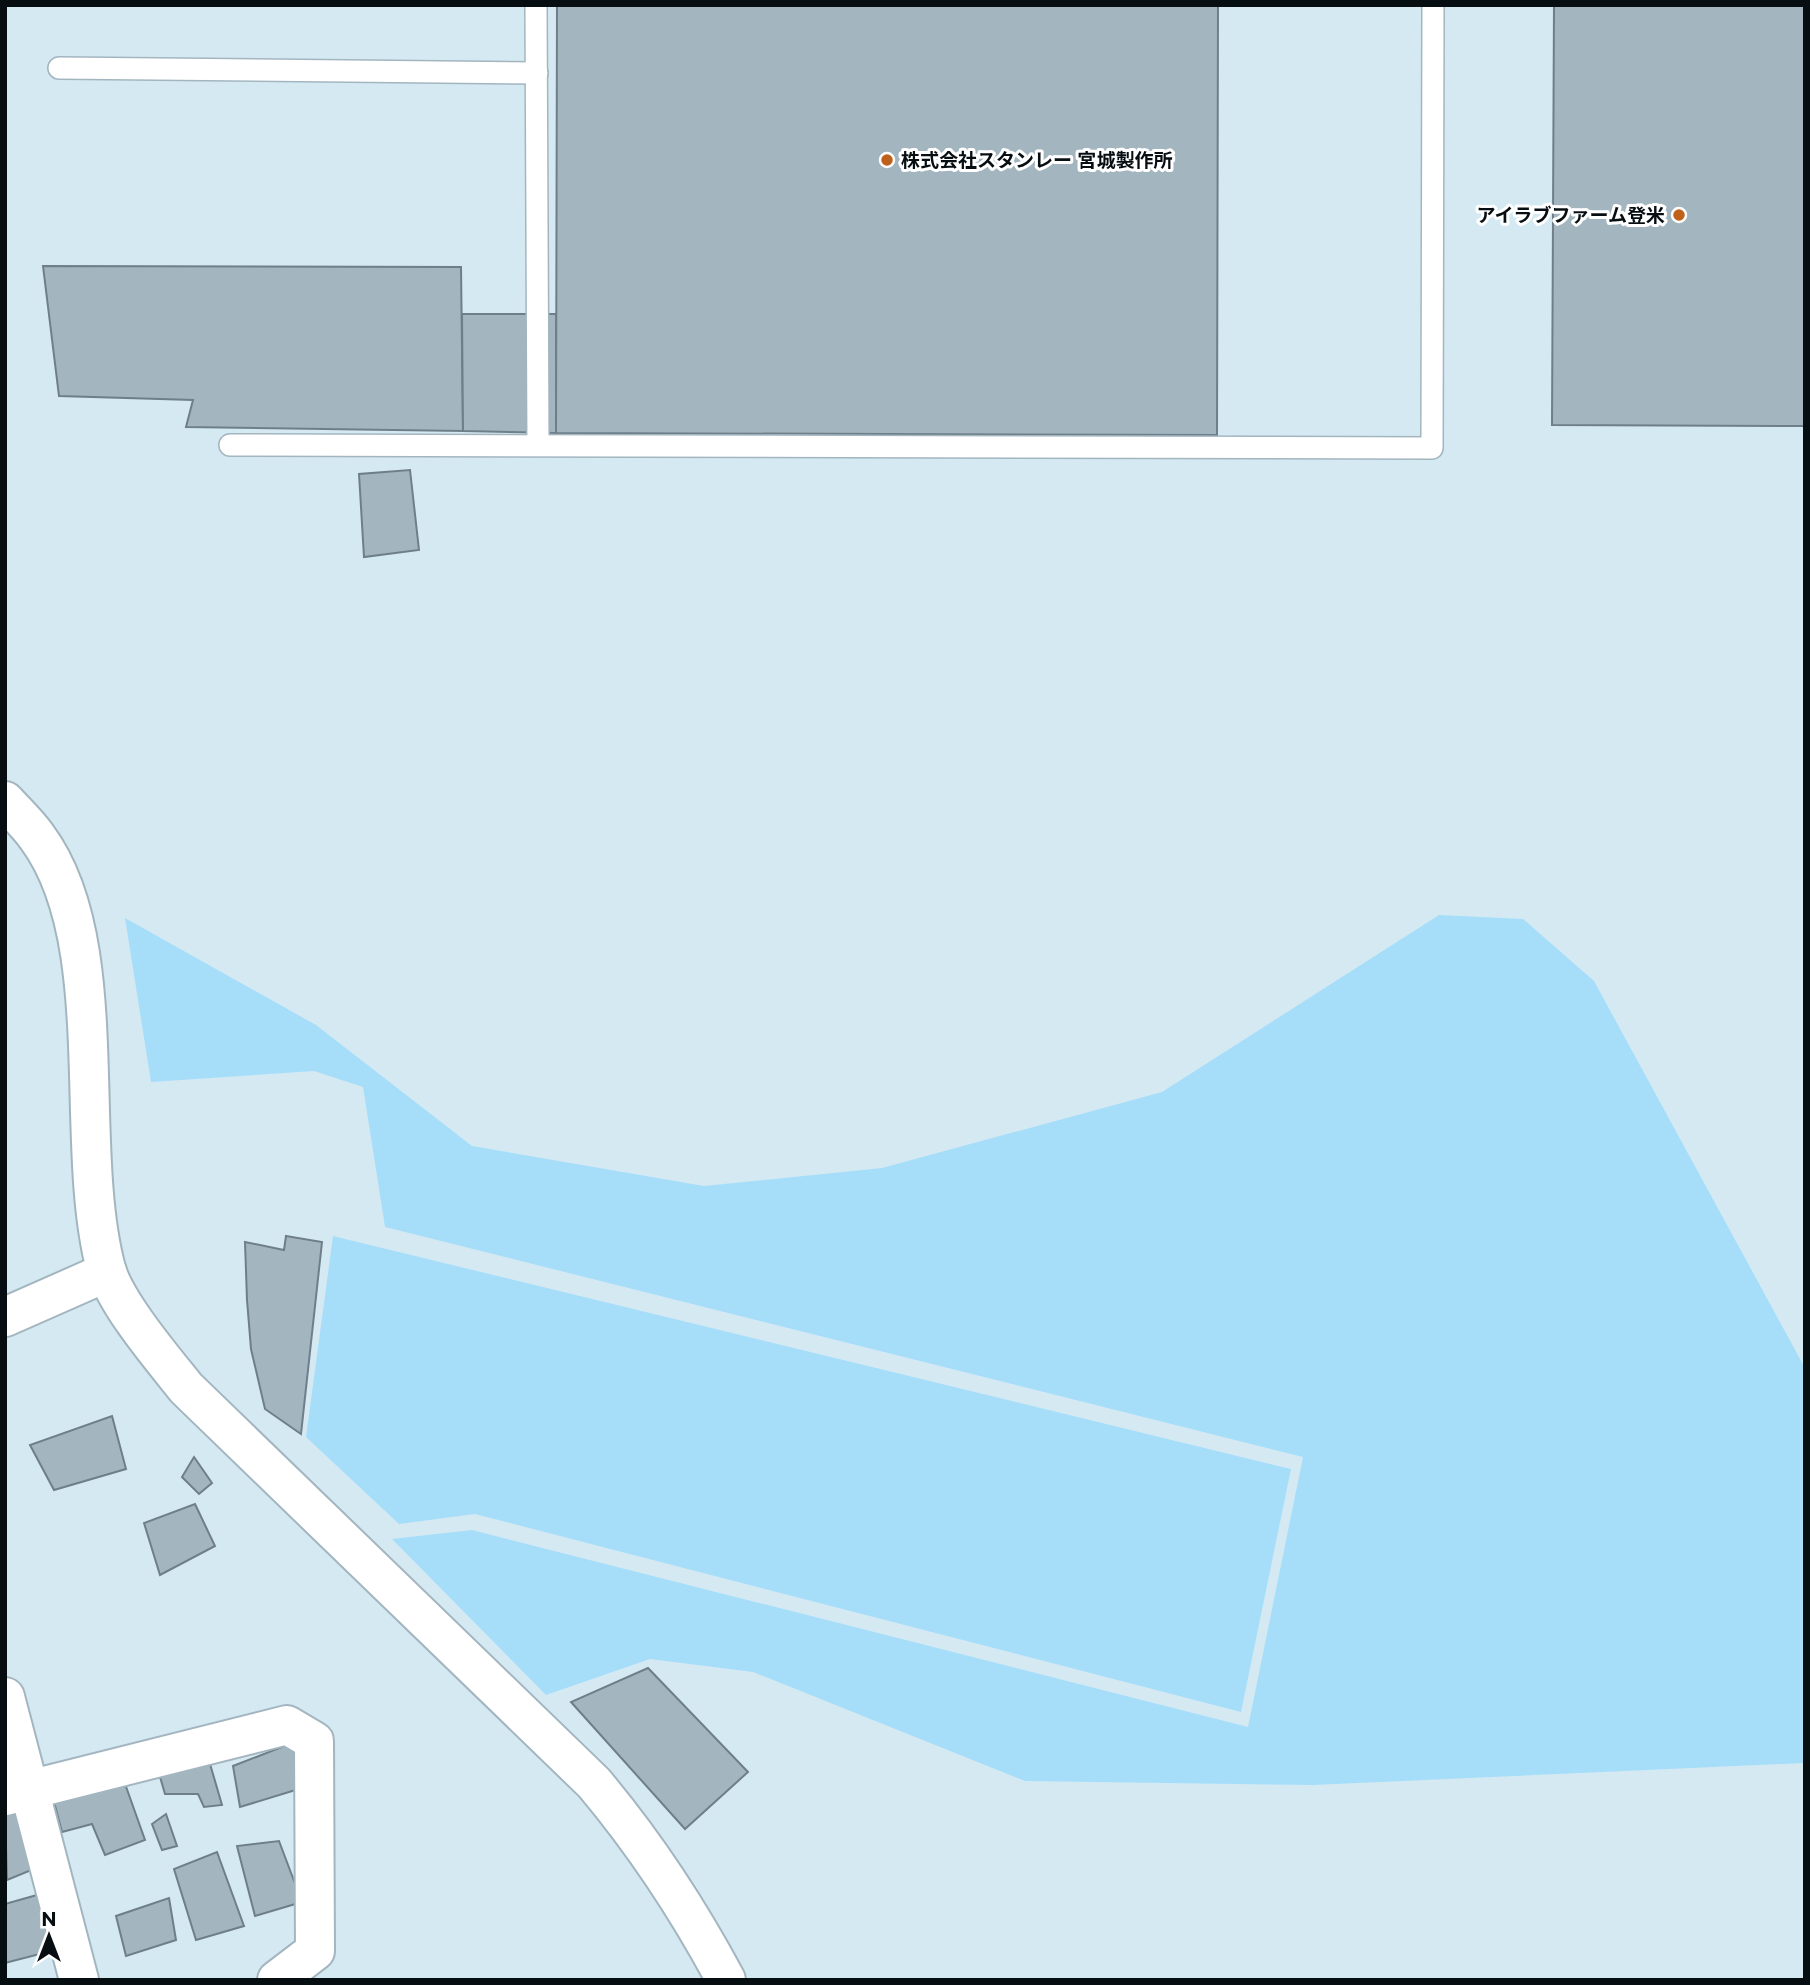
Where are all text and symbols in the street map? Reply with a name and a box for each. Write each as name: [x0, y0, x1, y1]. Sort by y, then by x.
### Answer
place label: 株式会社スタンレー 宮城製作所: [901, 149, 1172, 172]
marker: 株式会社スタンレー 宮城製作所: [879, 152, 895, 168]
place label: アイラブファーム登米: [1477, 204, 1665, 227]
marker: アイラブファーム登米: [1671, 207, 1687, 223]
north arrow: [14, 1901, 84, 1971]
text: N: [41, 1908, 57, 1931]

